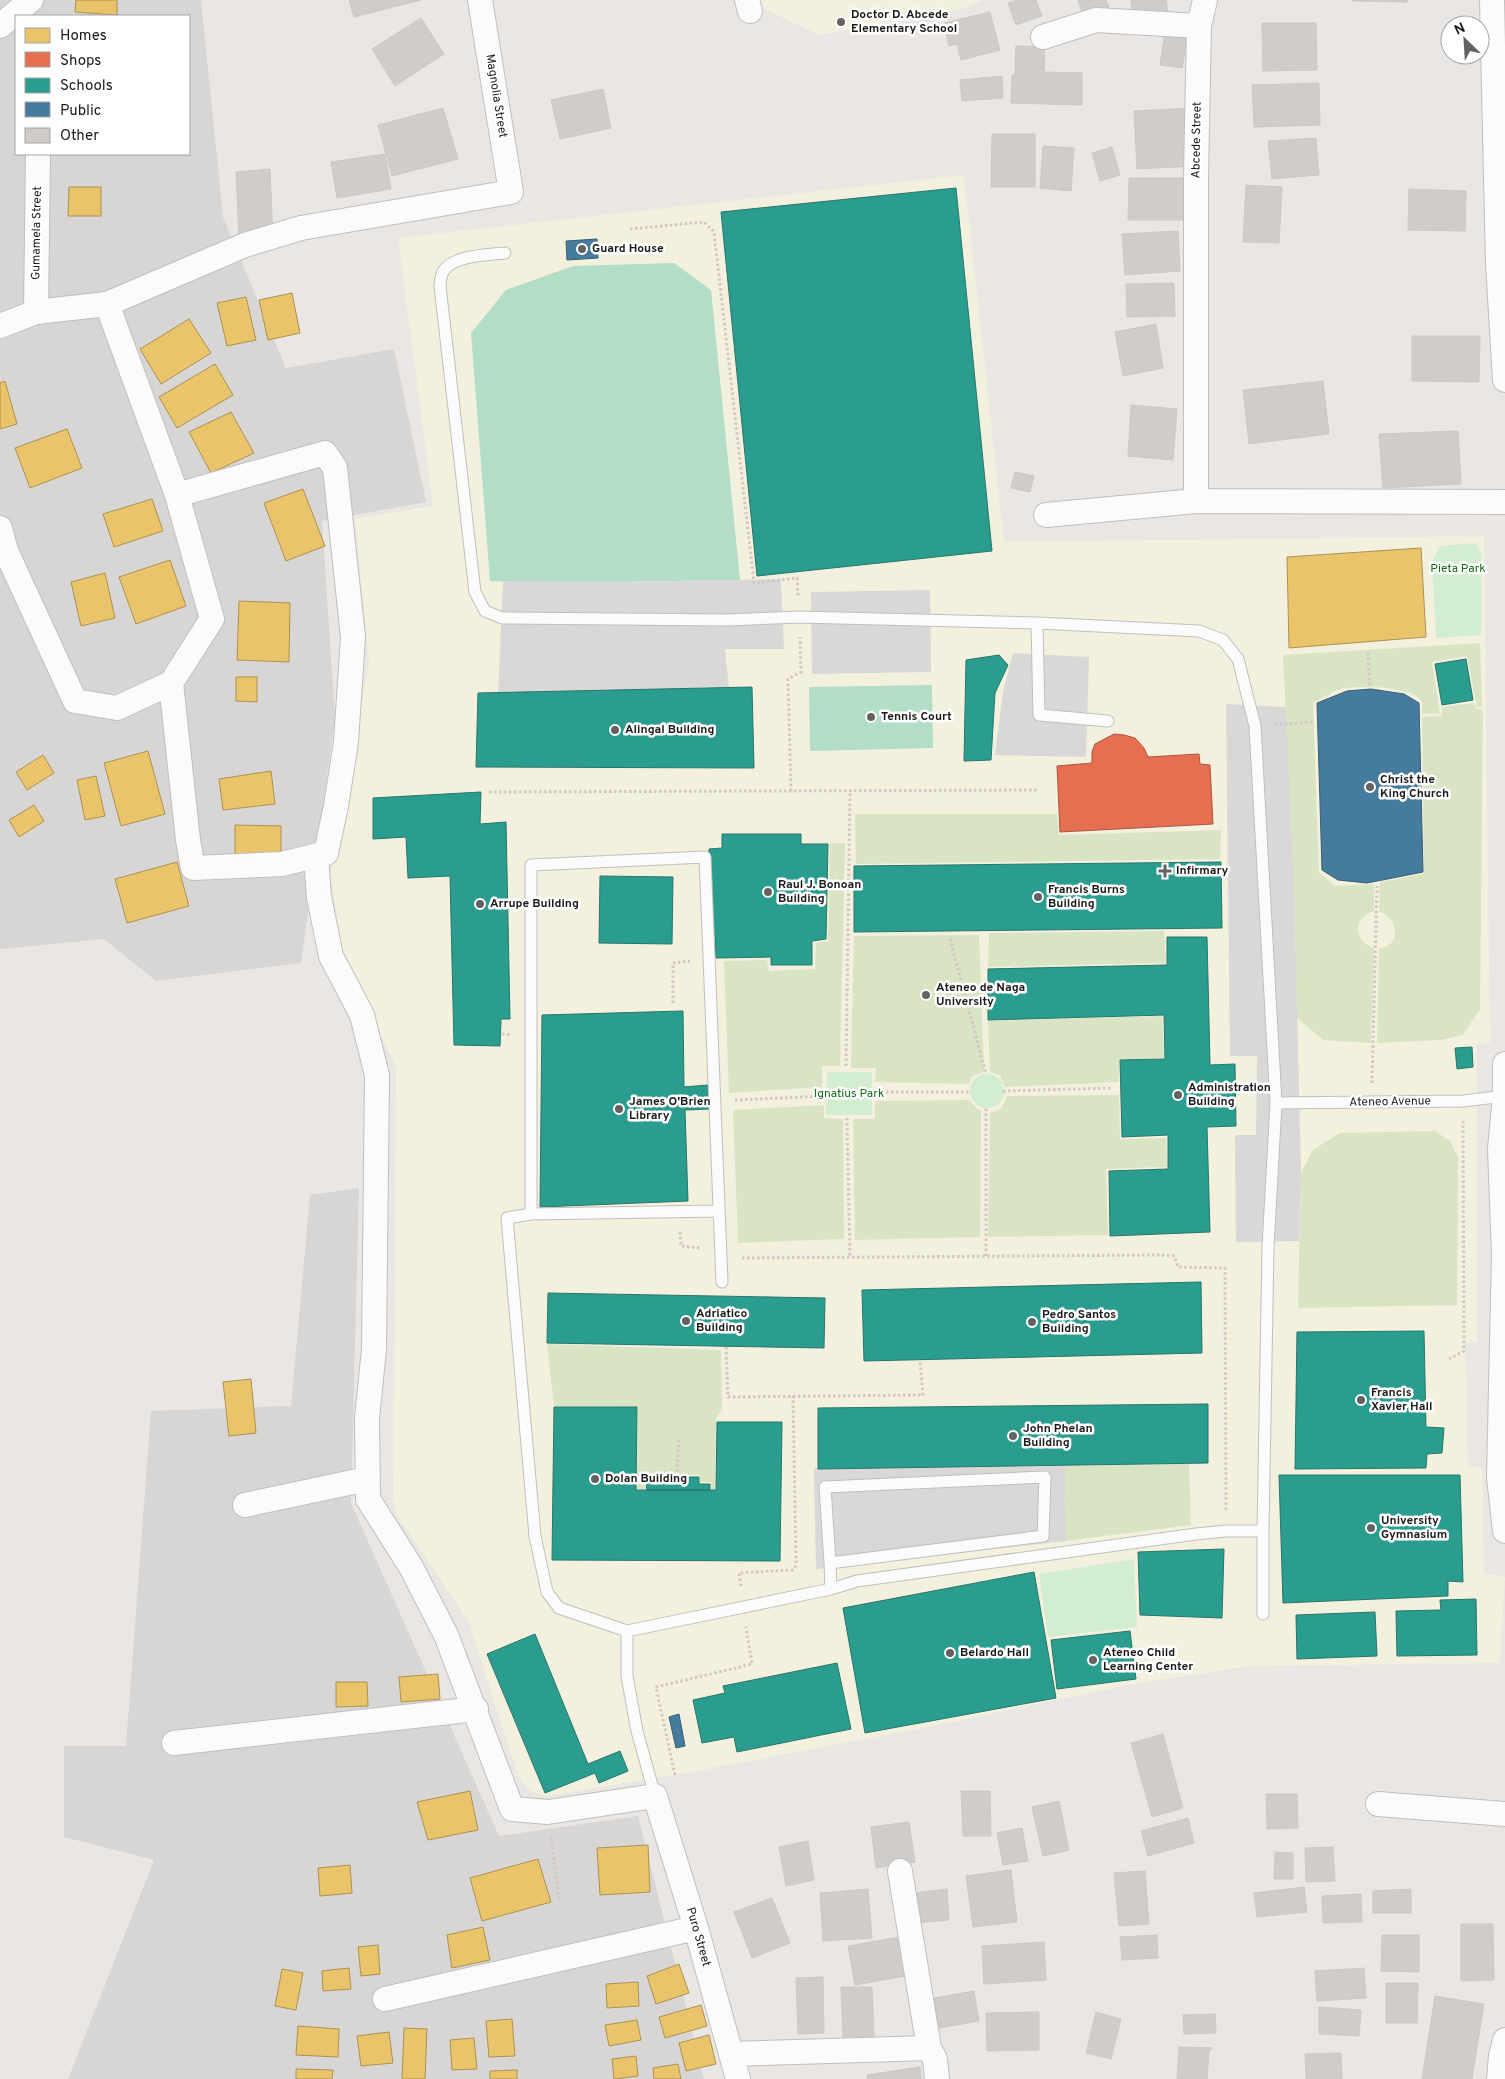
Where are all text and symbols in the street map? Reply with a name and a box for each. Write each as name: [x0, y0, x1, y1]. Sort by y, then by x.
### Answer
place label: Doctor D. Abcede Elementary School: [851, 7, 957, 37]
legend: [15, 15, 190, 155]
north arrow: [1440, 15, 1490, 65]
marker: Doctor D. Abcede Elementary School: [835, 16, 847, 28]
text: N: [1452, 20, 1468, 39]
text: Homes: [60, 27, 107, 46]
text: Shops: [60, 52, 101, 71]
street label: Magnolia Street: [481, 53, 511, 139]
text: Schools: [60, 77, 113, 96]
street label: Abcede Street: [1188, 101, 1206, 179]
text: Public: [60, 102, 101, 121]
text: Other: [60, 127, 99, 146]
street label: Gumamela Street: [28, 186, 46, 280]
place label: Guard House: [592, 241, 664, 257]
marker: Guard House: [576, 243, 588, 255]
park label: Pieta Park: [1430, 561, 1486, 577]
place label: Tennis Court: [881, 709, 952, 725]
marker: Tennis Court: [865, 711, 877, 723]
place label: Alingal Building: [625, 722, 714, 738]
marker: Alingal Building: [609, 724, 621, 736]
place label: Christ the King Church: [1380, 772, 1449, 802]
marker: Christ the King Church: [1364, 781, 1376, 793]
place label: Infirmary: [1176, 863, 1229, 879]
marker: Infirmary: [1158, 864, 1172, 878]
place label: Raul J. Bonoan Building: [778, 877, 861, 907]
place label: Francis Burns Building: [1048, 882, 1125, 912]
marker: Raul J. Bonoan Building: [762, 886, 774, 898]
marker: Francis Burns Building: [1032, 891, 1044, 903]
place label: Arrupe Building: [490, 896, 579, 912]
marker: Arrupe Building: [474, 898, 486, 910]
place label: Ateneo de Naga University: [936, 980, 1025, 1010]
marker: Ateneo de Naga University: [920, 989, 932, 1001]
place label: Administration Building: [1188, 1080, 1271, 1110]
park label: Ignatius Park: [814, 1086, 884, 1102]
marker: Administration Building: [1172, 1089, 1184, 1101]
street label: Ateneo Avenue: [1349, 1093, 1431, 1111]
place label: James O'Brien Library: [629, 1094, 711, 1124]
marker: James O'Brien Library: [613, 1103, 625, 1115]
place label: Adriatico Building: [696, 1306, 748, 1336]
place label: Pedro Santos Building: [1042, 1307, 1116, 1337]
marker: Adriatico Building: [680, 1315, 692, 1327]
marker: Pedro Santos Building: [1026, 1316, 1038, 1328]
place label: Francis Xavier Hall: [1371, 1385, 1432, 1415]
marker: Francis Xavier Hall: [1355, 1394, 1367, 1406]
place label: John Phelan Building: [1023, 1421, 1093, 1451]
marker: John Phelan Building: [1007, 1430, 1019, 1442]
place label: Dolan Building: [605, 1471, 687, 1487]
marker: Dolan Building: [589, 1473, 601, 1485]
place label: University Gymnasium: [1381, 1513, 1447, 1543]
marker: University Gymnasium: [1365, 1522, 1377, 1534]
place label: Belardo Hall: [960, 1645, 1029, 1661]
place label: Ateneo Child Learning Center: [1103, 1645, 1193, 1675]
marker: Belardo Hall: [944, 1647, 956, 1659]
marker: Ateneo Child Learning Center: [1087, 1654, 1099, 1666]
street label: Puro Street: [682, 1905, 714, 1969]

